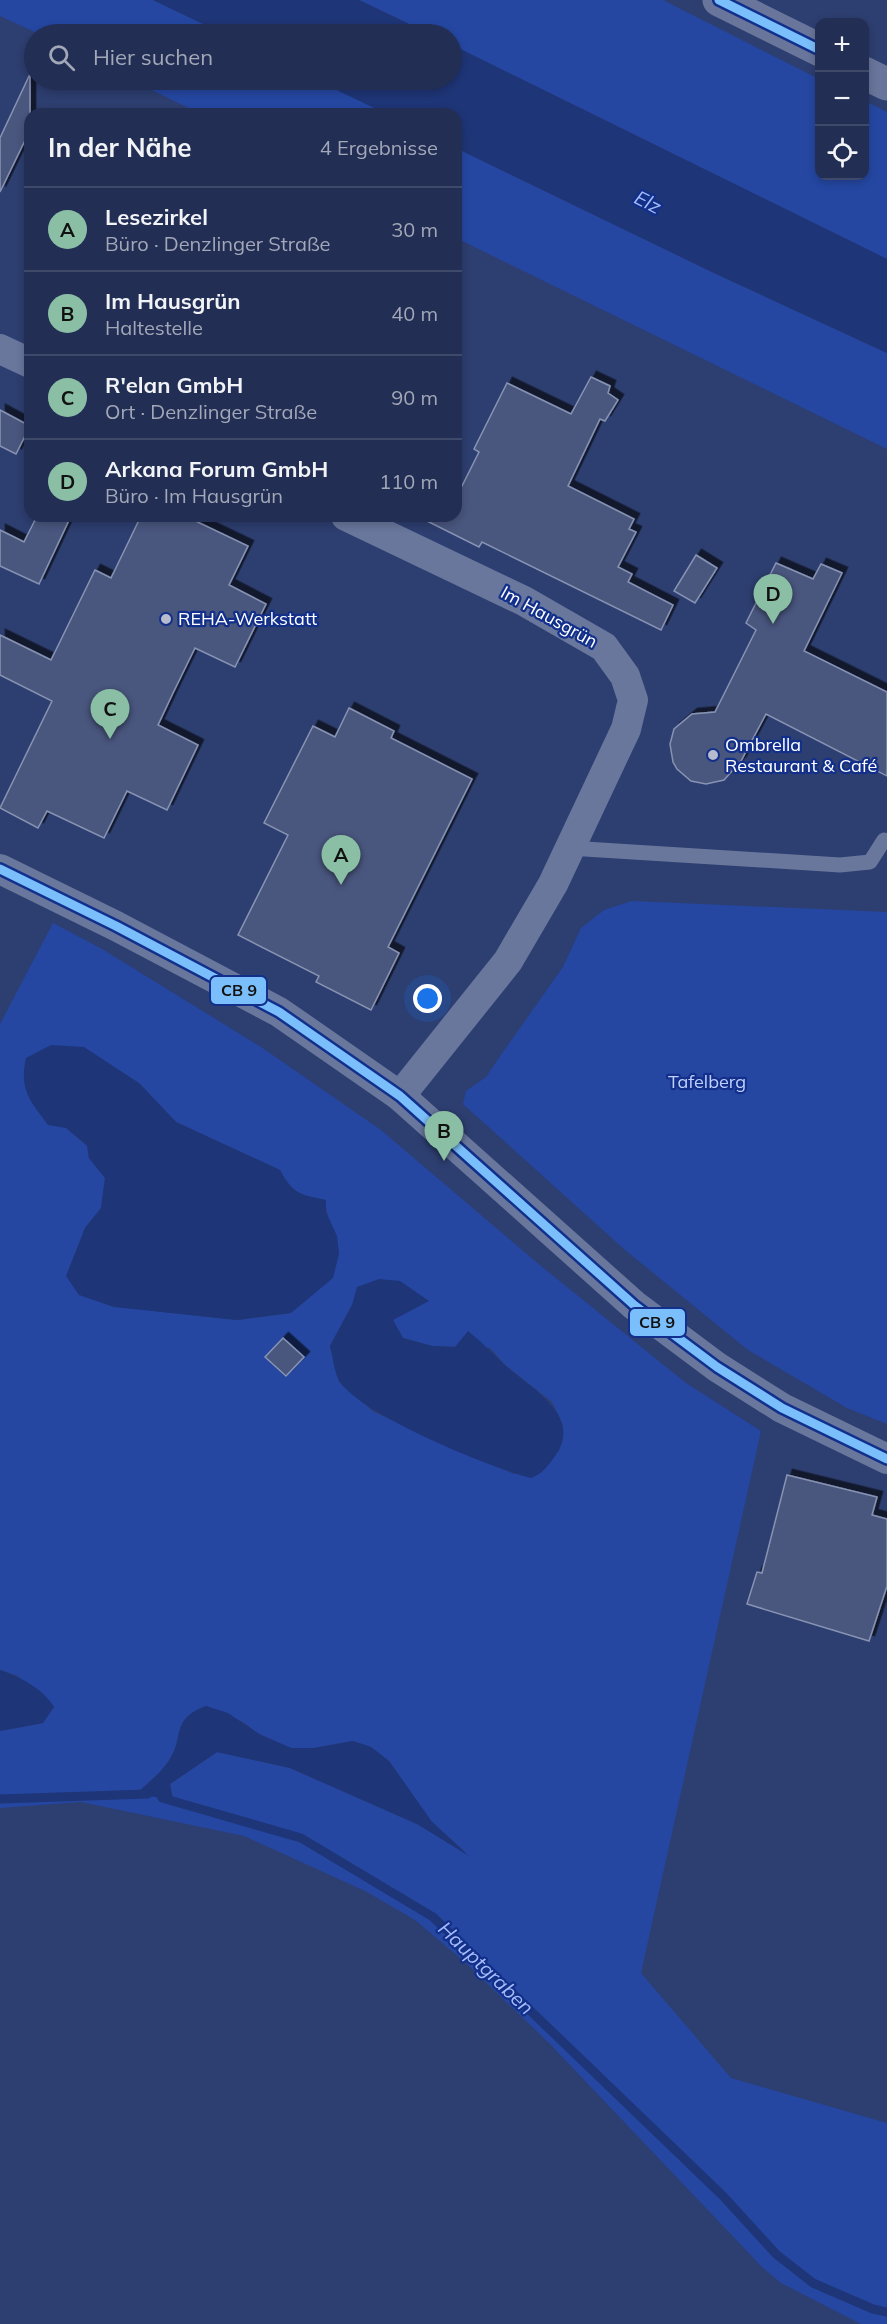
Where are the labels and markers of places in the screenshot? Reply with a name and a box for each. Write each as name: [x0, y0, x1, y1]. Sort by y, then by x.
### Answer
pin: D: [754, 574, 792, 624]
place label: REHA-Werkstatt: [178, 607, 317, 630]
marker: REHA-Werkstatt: [159, 612, 173, 626]
pin: C: [90, 690, 130, 739]
place label: Ombrella Restaurant & Café: [725, 733, 877, 777]
marker: Ombrella Restaurant & Café: [706, 748, 720, 762]
pin: A: [322, 836, 360, 885]
pin: B: [424, 1112, 464, 1161]

